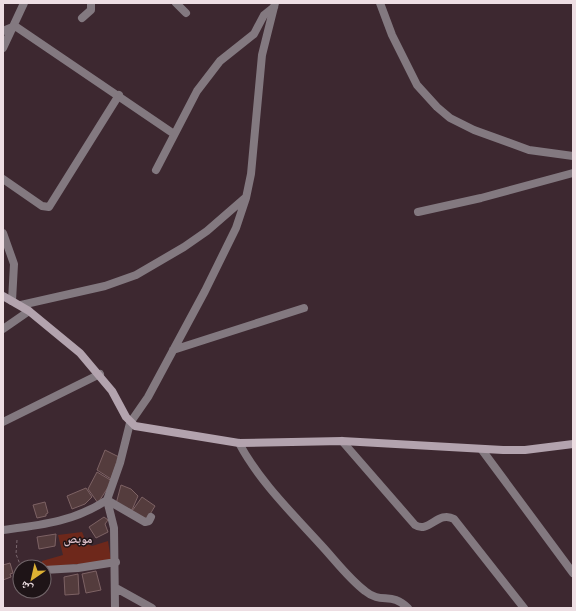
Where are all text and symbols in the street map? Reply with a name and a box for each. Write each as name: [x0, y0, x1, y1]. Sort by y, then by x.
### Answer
district label: موبص: [63, 532, 93, 547]
north arrow: [12, 559, 52, 599]
text: ش: [18, 577, 36, 596]

